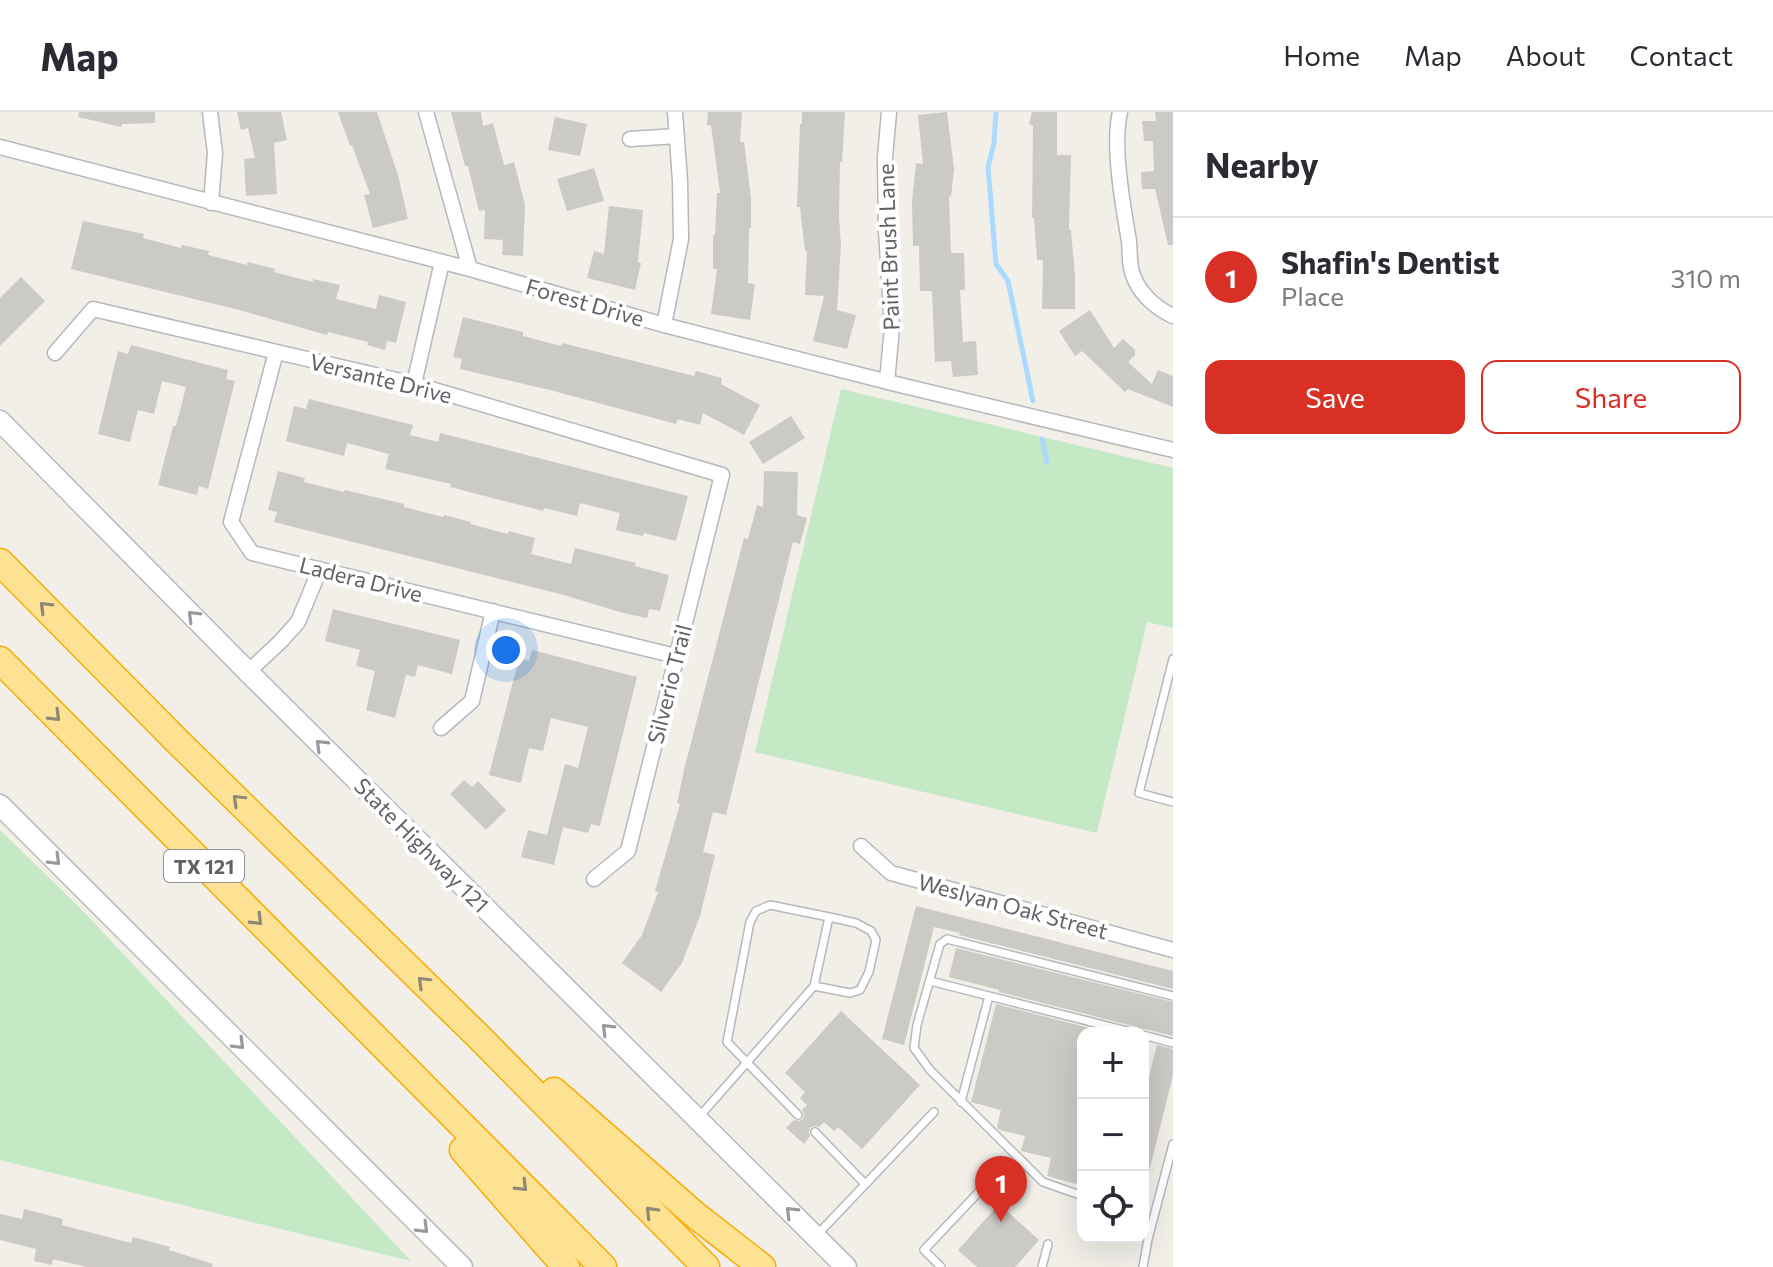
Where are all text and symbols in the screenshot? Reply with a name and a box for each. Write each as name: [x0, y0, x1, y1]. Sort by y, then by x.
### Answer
text: Map: [40, 32, 119, 79]
text: Home: [1283, 38, 1360, 72]
text: Map: [1404, 38, 1462, 72]
text: About: [1506, 38, 1586, 72]
text: Contact: [1630, 38, 1733, 72]
text: Nearby: [1205, 143, 1319, 185]
street label: Paint Brush Lane: [872, 163, 904, 331]
text: Shafin's Dentist: [1281, 243, 1499, 280]
text: 1: [1225, 262, 1237, 293]
text: 310 m: [1670, 262, 1741, 293]
street label: Forest Drive: [523, 272, 647, 332]
text: Place: [1281, 280, 1344, 311]
street label: Versante Drive: [307, 347, 455, 409]
button: Save: [1205, 360, 1465, 434]
button: Share: [1481, 360, 1741, 434]
street label: Ladera Drive: [297, 551, 425, 607]
one-way arrow: [39, 602, 54, 616]
one-way arrow: [188, 611, 202, 625]
street label: Silverio Trail: [641, 622, 697, 746]
your location: [486, 630, 526, 670]
one-way arrow: [46, 706, 60, 721]
one-way arrow: [316, 740, 330, 754]
street label: State Highway 121: [349, 772, 495, 918]
one-way arrow: [233, 795, 247, 809]
road number: TX 121: [164, 850, 244, 882]
one-way arrow: [46, 851, 60, 865]
street label: Weslyan Oak Street: [915, 868, 1111, 944]
one-way arrow: [248, 911, 263, 925]
one-way arrow: [418, 977, 432, 991]
one-way arrow: [602, 1023, 616, 1038]
map controls: [1077, 1027, 1149, 1243]
button: +: [1077, 1027, 1149, 1099]
one-way arrow: [230, 1035, 244, 1049]
button: −: [1077, 1099, 1149, 1171]
pin: 1: [975, 1156, 1027, 1222]
button: locate: [1077, 1171, 1149, 1243]
one-way arrow: [513, 1177, 527, 1191]
one-way arrow: [645, 1207, 660, 1221]
one-way arrow: [786, 1207, 800, 1221]
one-way arrow: [413, 1219, 428, 1233]

